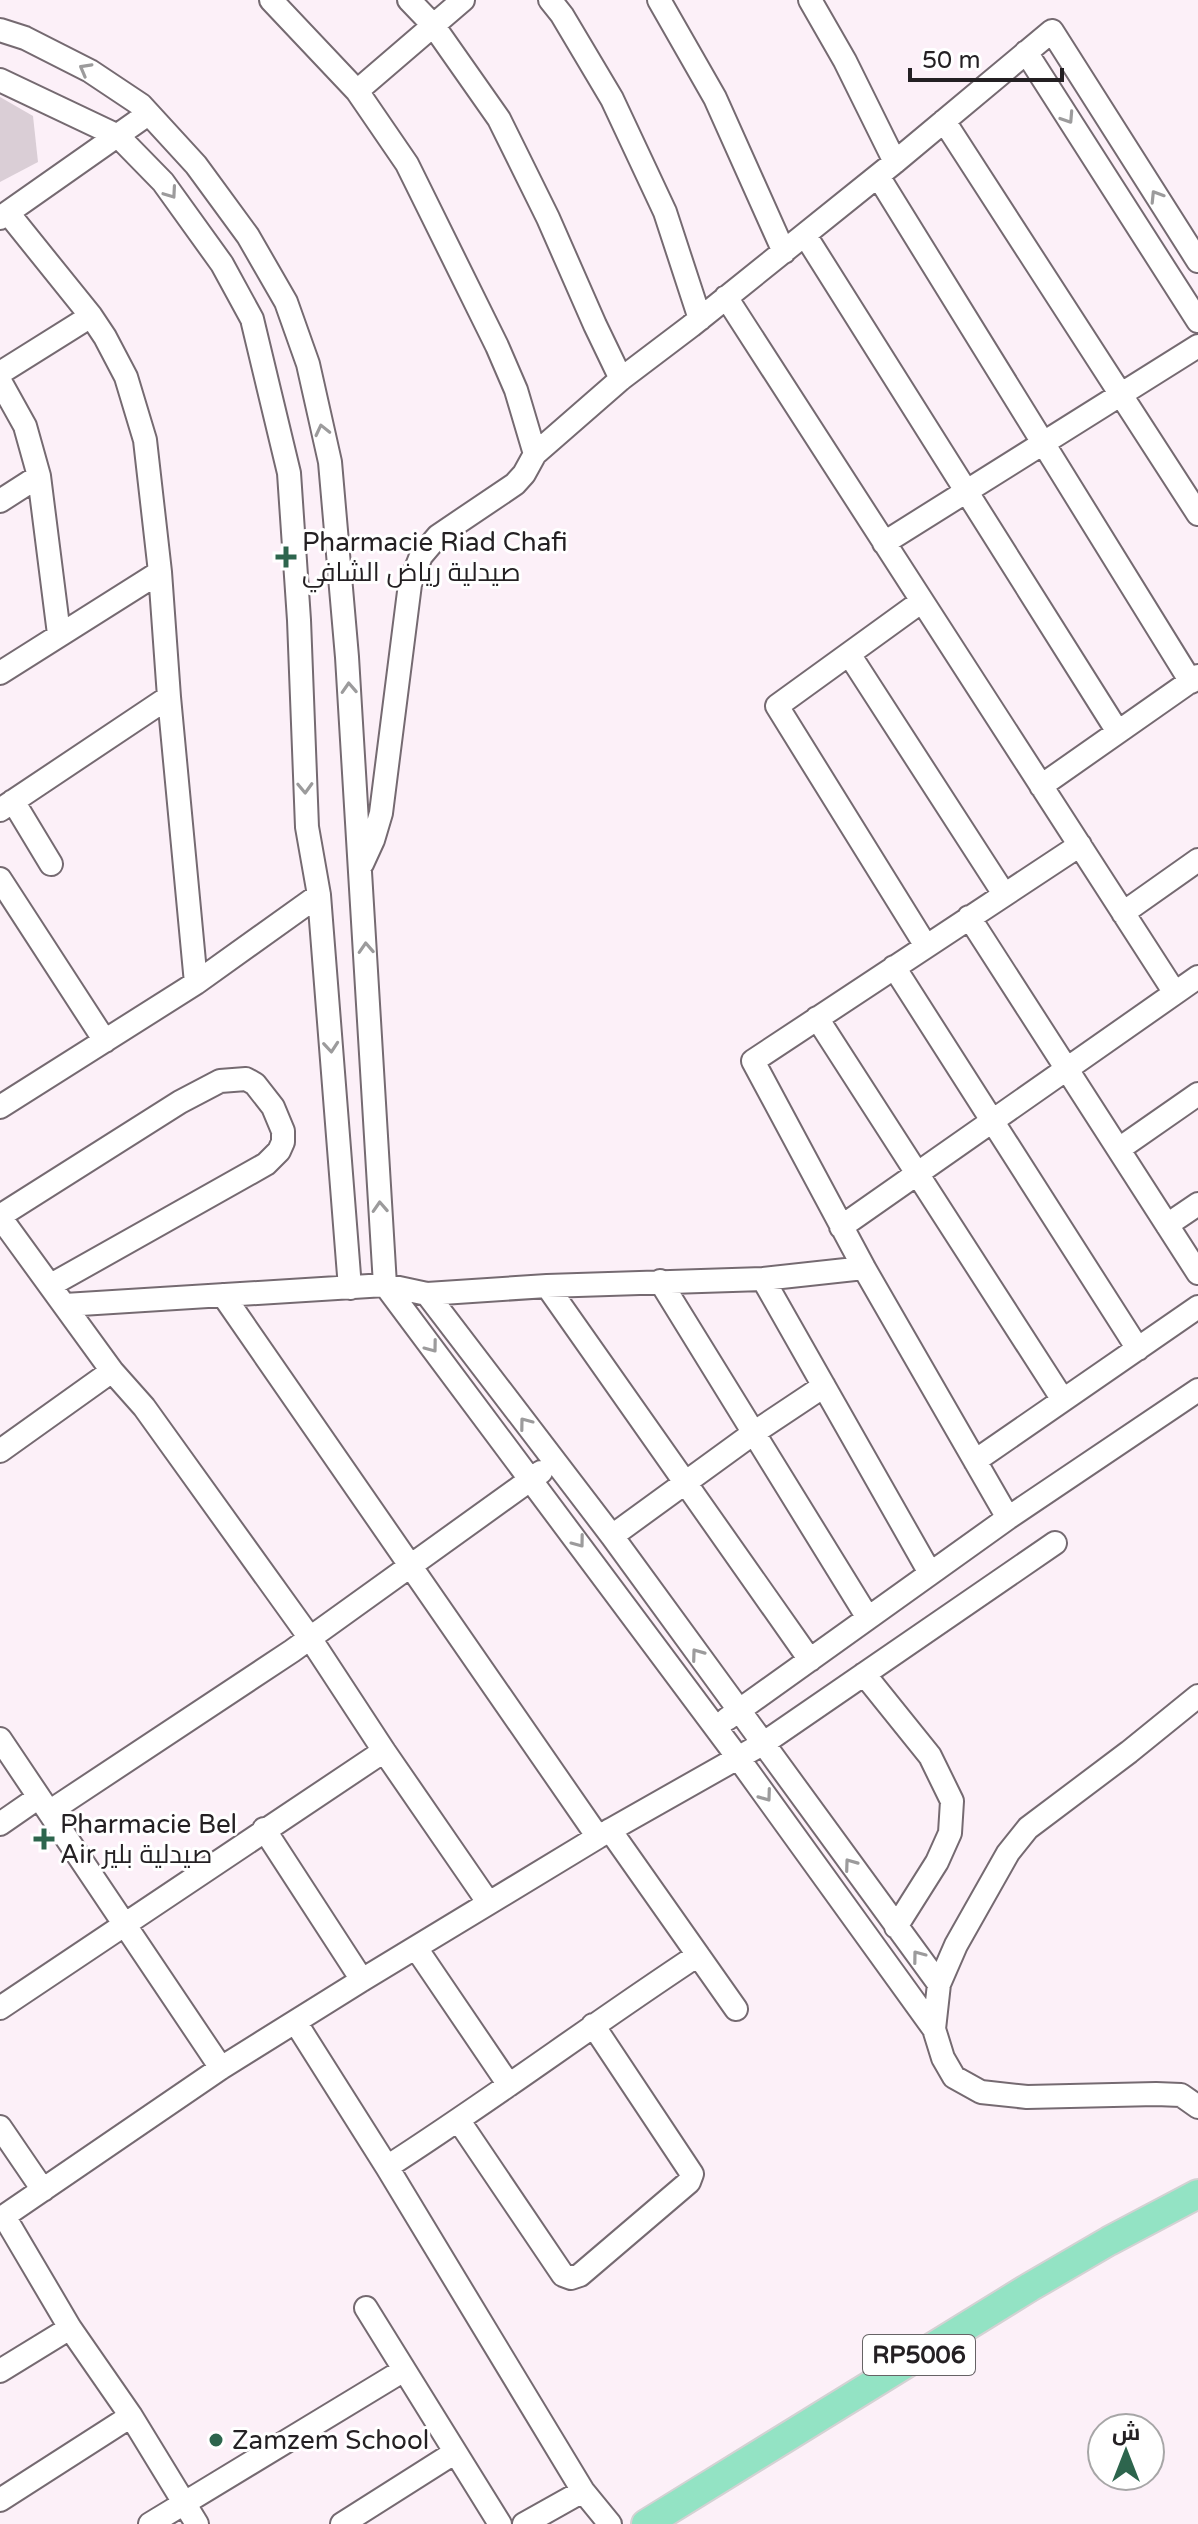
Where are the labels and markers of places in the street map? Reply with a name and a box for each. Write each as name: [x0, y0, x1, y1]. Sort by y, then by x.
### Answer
place label: Pharmacie Riad Chafi صيدلية رياض الشافي: [302, 527, 568, 593]
marker: Pharmacie Riad Chafi صيدلية رياض الشافي: [277, 548, 295, 566]
place label: Pharmacie Bel Air صيدلية بلير: [60, 1809, 237, 1870]
marker: Pharmacie Bel Air صيدلية بلير: [35, 1830, 53, 1848]
place label: Zamzem School: [232, 2425, 429, 2456]
marker: Zamzem School: [207, 2431, 225, 2449]

